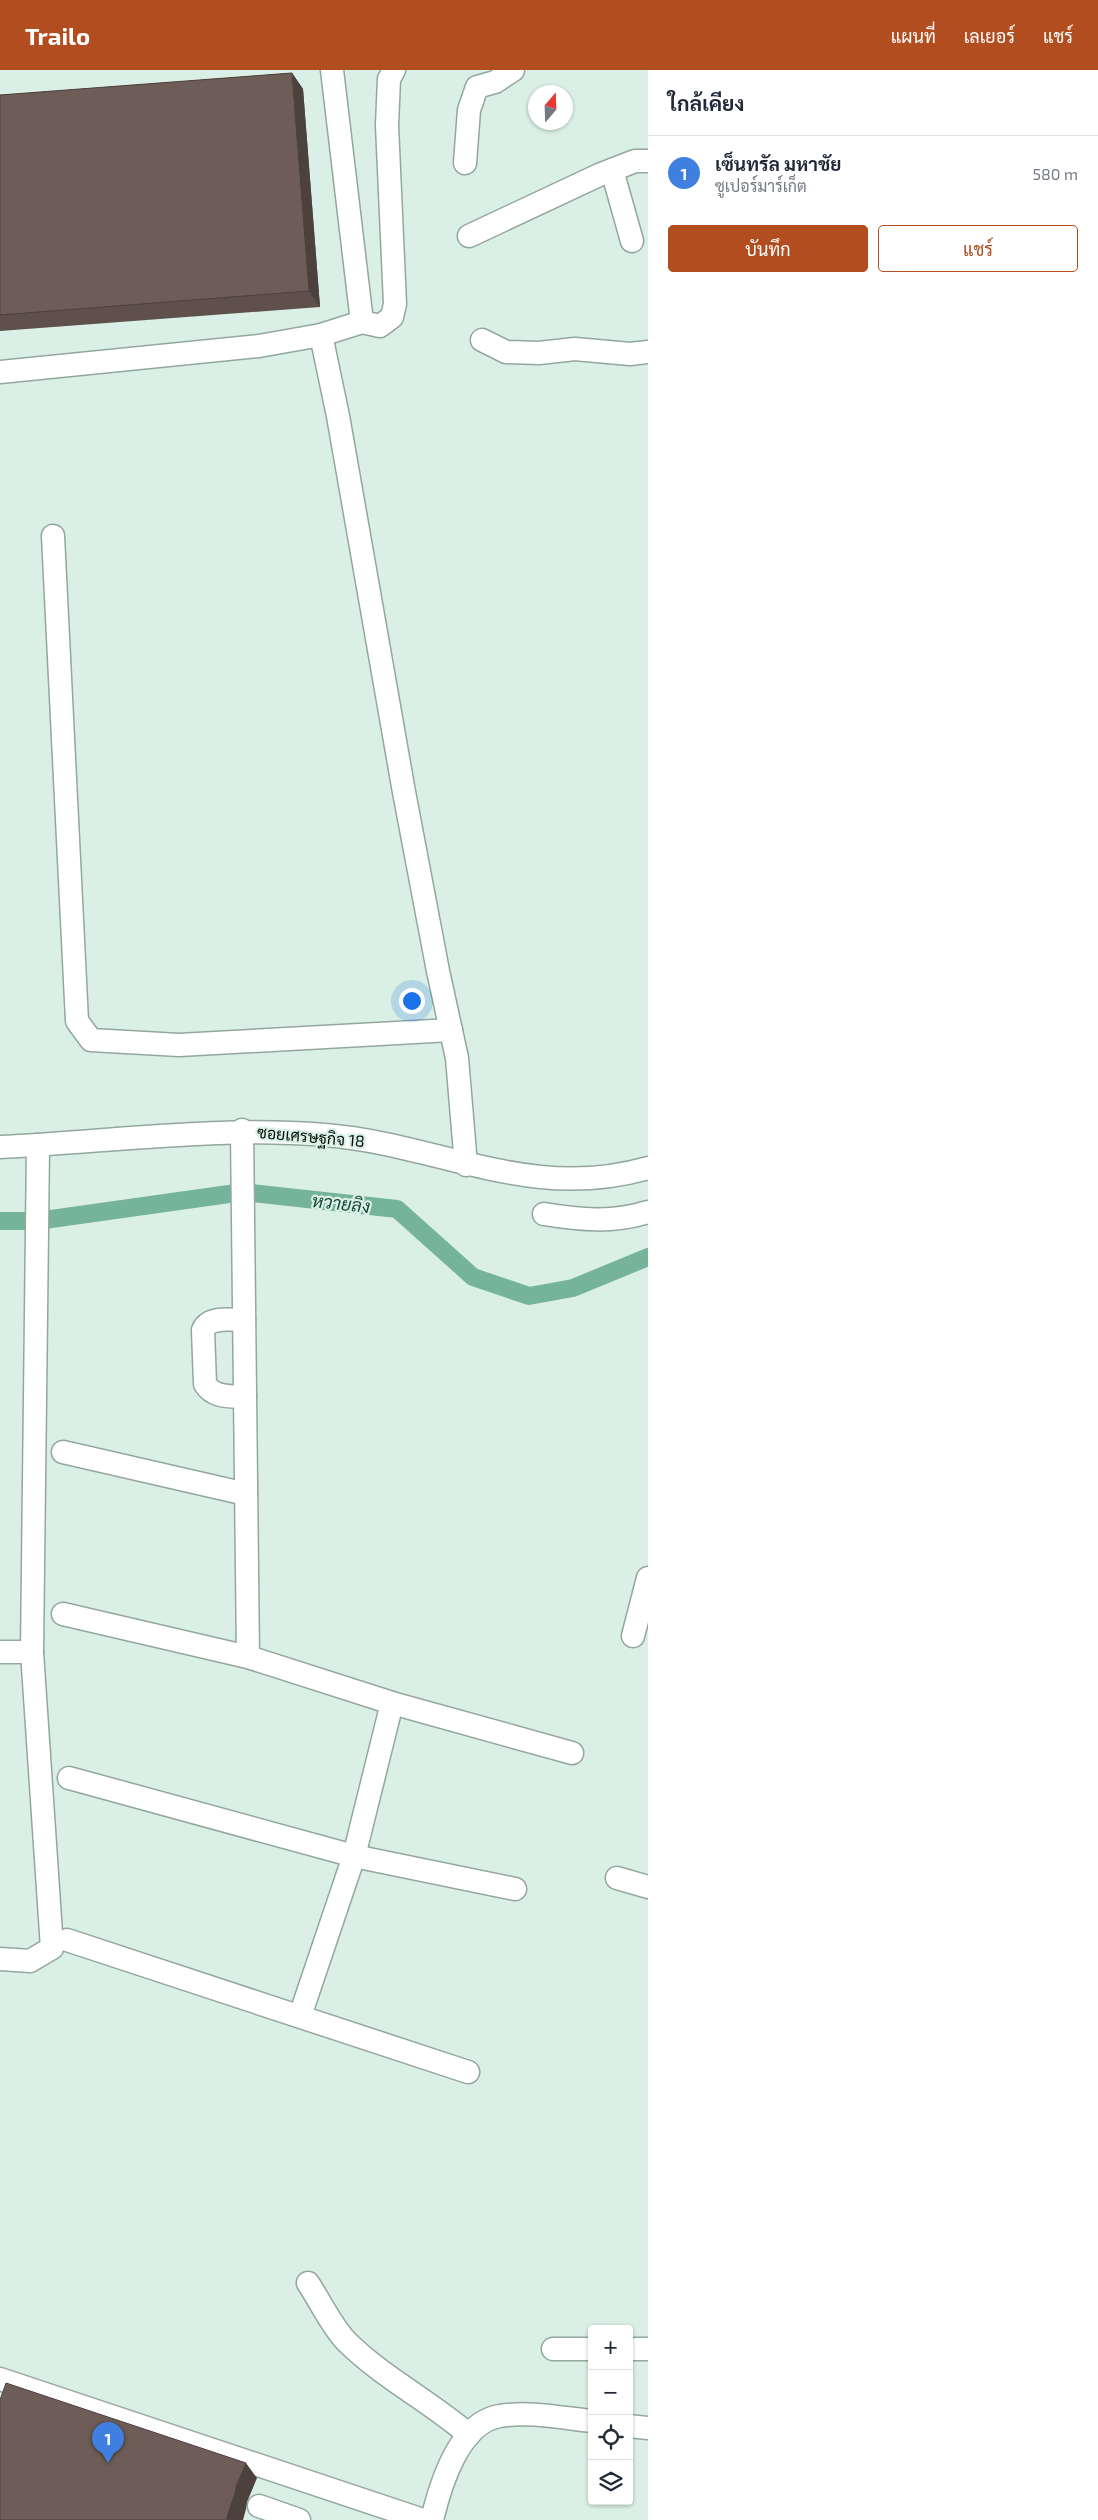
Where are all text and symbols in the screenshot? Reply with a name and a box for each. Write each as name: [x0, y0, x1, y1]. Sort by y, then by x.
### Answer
text: Trailo: [25, 21, 90, 50]
text: แผนที่: [891, 25, 936, 47]
text: เลเยอร์: [964, 25, 1015, 47]
text: แชร์: [1043, 25, 1073, 47]
north arrow: [528, 85, 573, 130]
text: ใกล้เคียง: [668, 90, 744, 115]
text: เซ็นทรัล มหาชัย: [715, 152, 841, 175]
text: 1: [681, 164, 687, 183]
text: 580 m: [1032, 164, 1078, 183]
text: ซูเปอร์มาร์เก็ต: [715, 176, 807, 195]
button: บันทึก: [668, 225, 868, 272]
button: แชร์: [878, 225, 1078, 272]
your location: [399, 988, 425, 1014]
street label: ซอยเศรษฐกิจ 18: [256, 1122, 366, 1152]
water label: หวายลิง: [311, 1189, 371, 1217]
map controls: [588, 2325, 633, 2505]
button: +: [588, 2325, 633, 2370]
button: −: [588, 2370, 633, 2415]
button: locate: [588, 2415, 633, 2460]
pin: 1: [92, 2422, 124, 2463]
button: layers: [588, 2460, 633, 2505]

